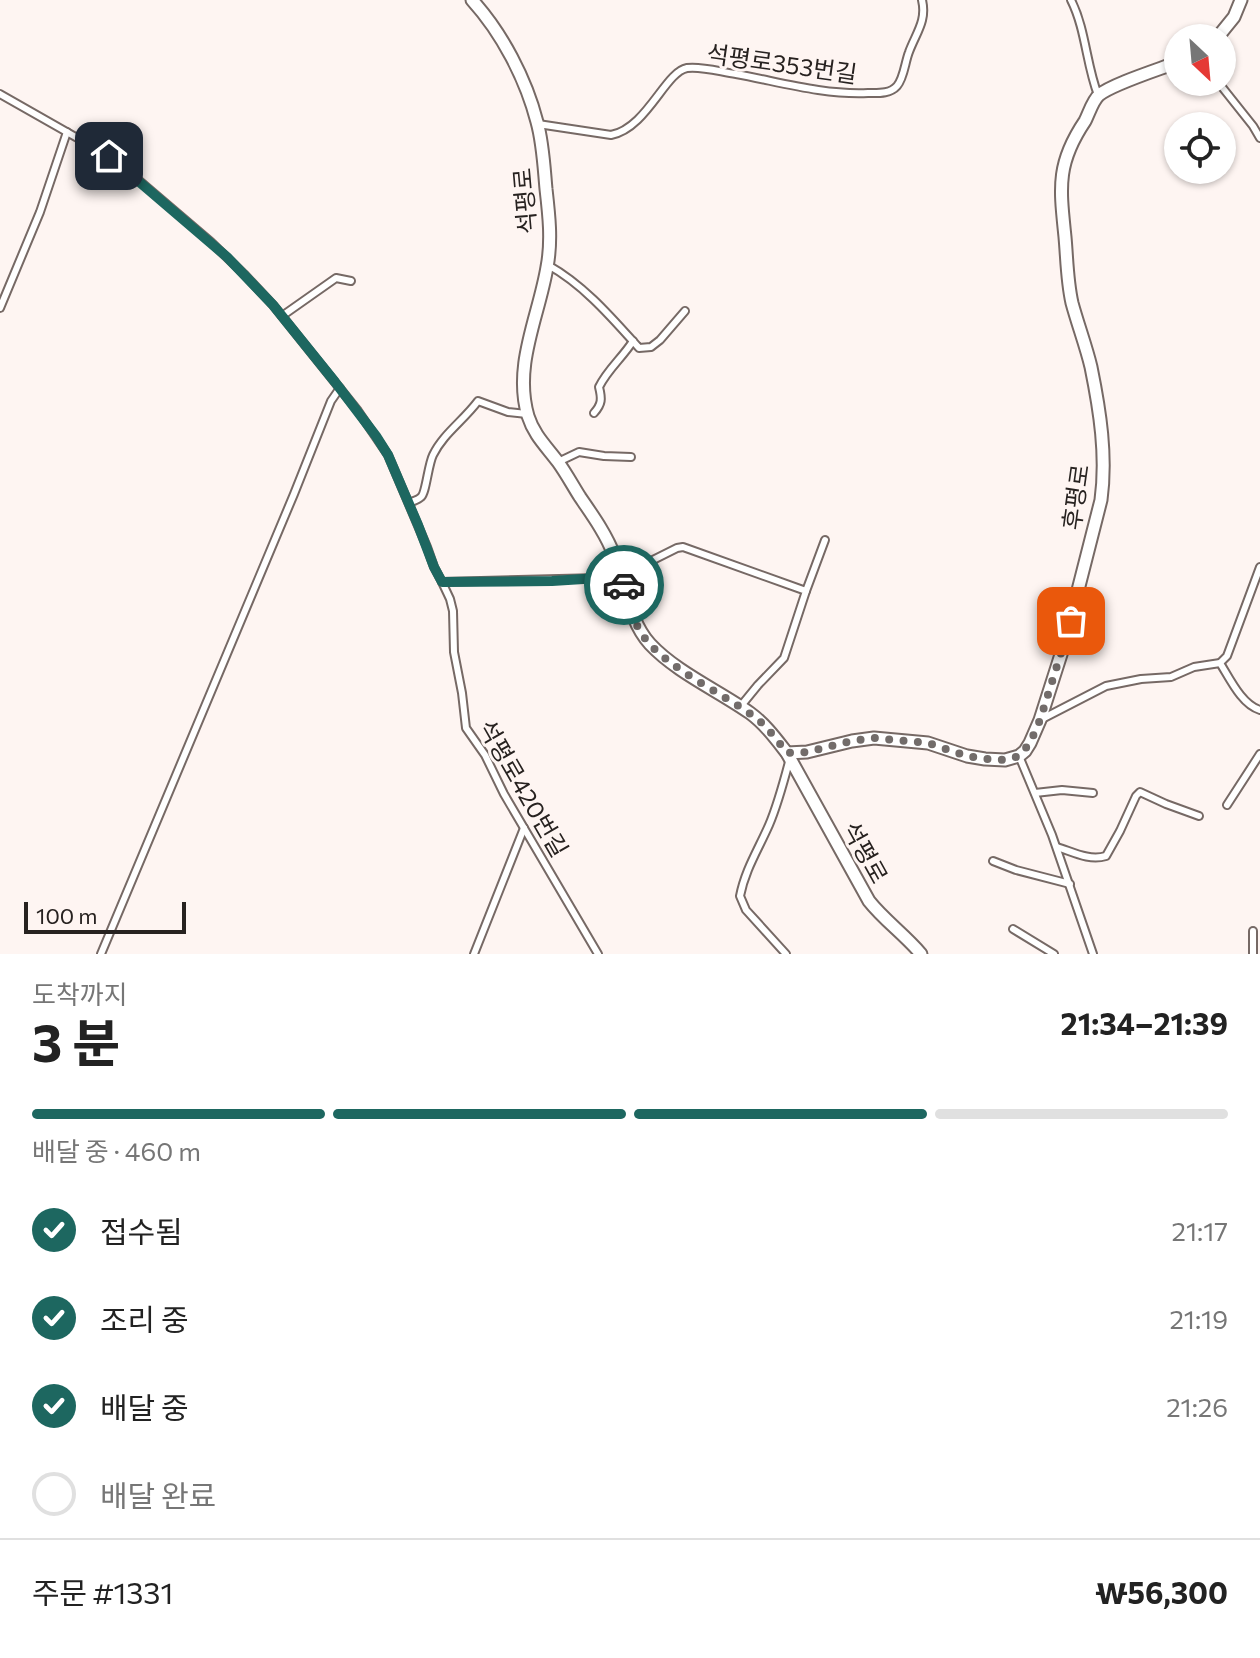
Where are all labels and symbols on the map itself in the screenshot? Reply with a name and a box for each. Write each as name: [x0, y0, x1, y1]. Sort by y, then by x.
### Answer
north arrow: [1164, 24, 1236, 96]
street label: 석평로353번길: [705, 38, 859, 88]
pin: [75, 122, 143, 190]
street label: 석평로: [507, 167, 541, 235]
street label: 후평로: [1056, 462, 1094, 532]
courier: [584, 545, 664, 625]
pin: [1037, 587, 1105, 655]
street label: 석평로420번길: [473, 714, 575, 862]
street label: 석평로: [837, 816, 895, 888]
scale bar: [24, 898, 186, 934]

